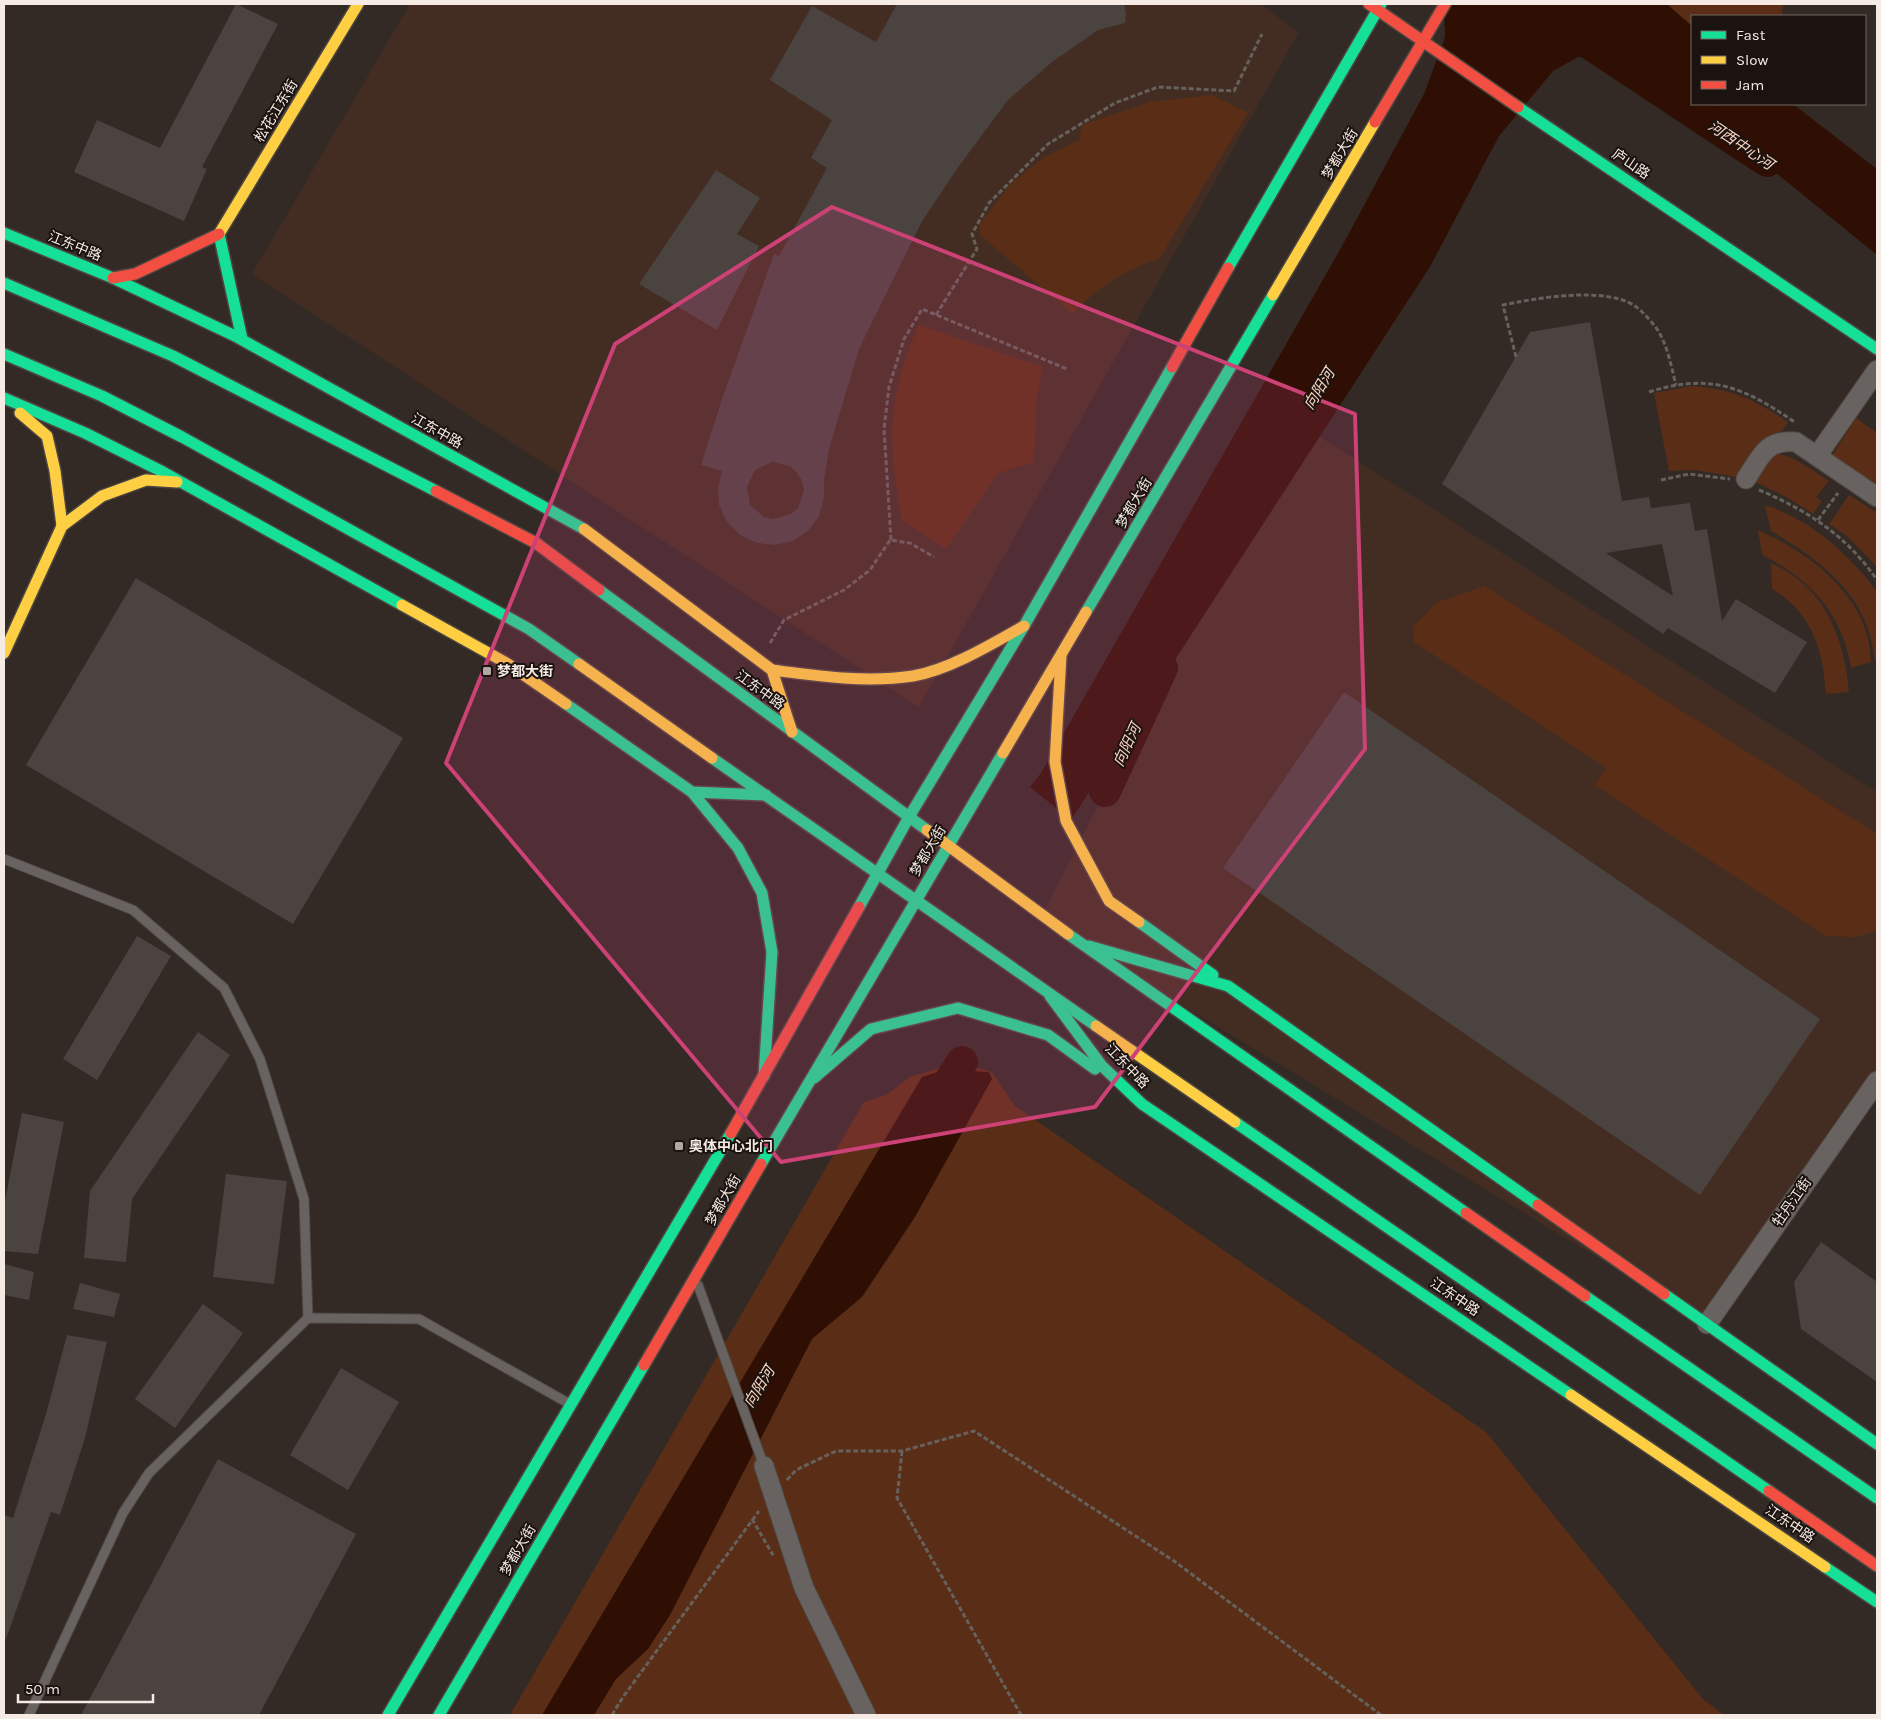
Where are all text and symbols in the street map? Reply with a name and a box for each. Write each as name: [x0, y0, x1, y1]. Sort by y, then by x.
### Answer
legend: [1691, 15, 1866, 105]
text: Fast: [1736, 26, 1766, 44]
text: Slow: [1736, 51, 1768, 69]
text: Jam: [1736, 76, 1764, 94]
street label: 松花江东街: [251, 77, 301, 145]
water label: 河西中心河: [1705, 117, 1780, 175]
street label: 梦都大街: [1318, 126, 1362, 182]
street label: 庐山路: [1609, 145, 1653, 183]
street label: 江东中路: [46, 228, 104, 264]
water label: 向阳河: [1300, 363, 1340, 413]
street label: 江东中路: [408, 410, 466, 452]
street label: 梦都大街: [1112, 475, 1156, 531]
place label: 梦都大街: [497, 663, 553, 680]
marker: 梦都大街: [481, 665, 493, 677]
street label: 江东中路: [732, 667, 788, 713]
water label: 向阳河: [1109, 718, 1146, 769]
street label: 梦都大街: [906, 823, 950, 879]
street label: 江东中路: [1101, 1040, 1153, 1092]
place label: 奥体中心北门: [689, 1138, 773, 1155]
marker: 奥体中心北门: [673, 1140, 685, 1152]
street label: 梦都大街: [702, 1172, 744, 1228]
street label: 牡丹江街: [1769, 1174, 1815, 1230]
street label: 江东中路: [1427, 1274, 1483, 1320]
water label: 向阳河: [740, 1361, 780, 1411]
street label: 江东中路: [1762, 1501, 1818, 1547]
street label: 梦都大街: [497, 1522, 539, 1578]
scale bar: [18, 1672, 152, 1704]
text: 50 m: [25, 1680, 60, 1698]

